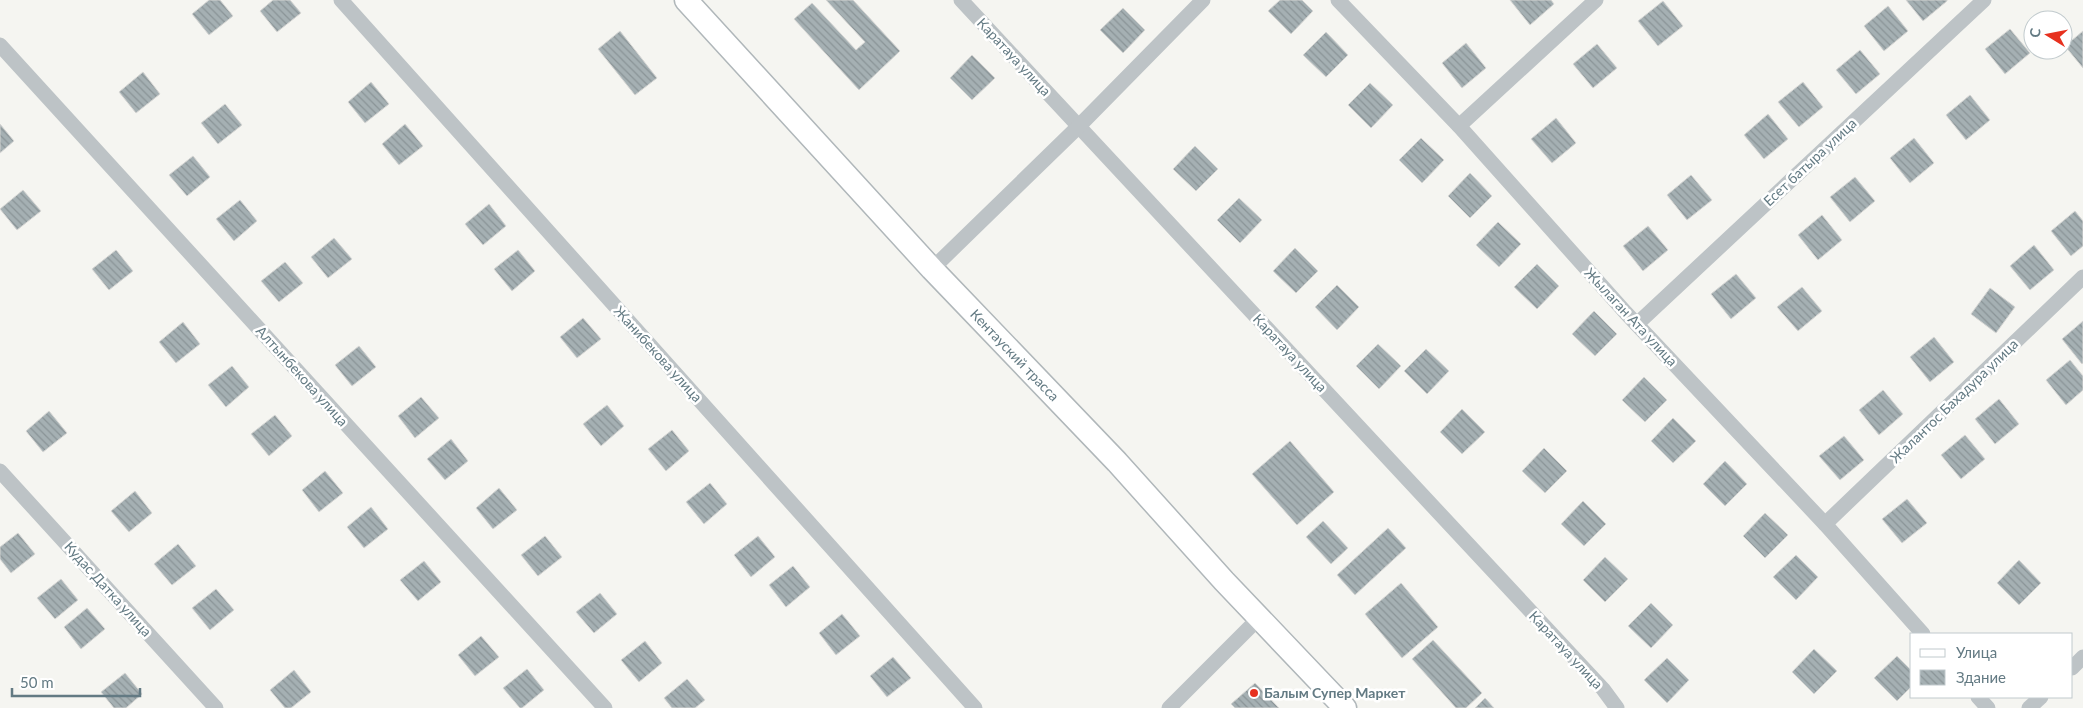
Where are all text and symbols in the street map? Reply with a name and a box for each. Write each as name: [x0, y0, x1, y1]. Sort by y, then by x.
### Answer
north arrow: [2023, 10, 2073, 60]
street label: Каратауа улица: [974, 14, 1055, 99]
text: С: [2026, 26, 2044, 39]
street label: Есет батыра улица: [1760, 114, 1860, 209]
street label: Жылаган Ата улица: [1581, 264, 1681, 369]
street label: Жанибекова улица: [611, 302, 706, 405]
street label: Кентауский трасса: [967, 305, 1063, 404]
street label: Каратауа улица: [1250, 310, 1331, 395]
street label: Алтынбекова улица: [253, 322, 352, 429]
street label: Жалантос Бахадура улица: [1886, 335, 2021, 466]
street label: Кудас Датка улица: [61, 538, 156, 640]
street label: Каратауа улица: [1526, 607, 1607, 692]
legend: [1910, 633, 2073, 698]
text: Улица: [1956, 643, 1997, 661]
scale bar: [12, 666, 140, 698]
text: Здание: [1956, 668, 2006, 686]
text: 50 m: [20, 673, 54, 691]
place label: Балым Супер Маркет: [1264, 684, 1406, 701]
marker: Балым Супер Маркет: [1248, 687, 1260, 699]

